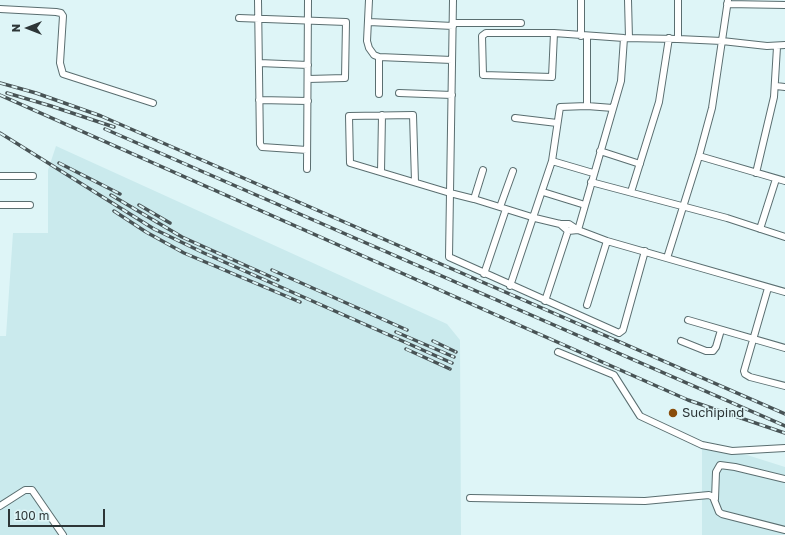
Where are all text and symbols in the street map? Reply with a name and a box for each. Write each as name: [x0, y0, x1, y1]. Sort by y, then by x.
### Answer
north arrow: [8, 8, 48, 48]
text: N: [9, 24, 22, 32]
place label: Suchipind: [682, 405, 744, 421]
marker: Suchipind: [667, 407, 679, 419]
scale bar: [10, 501, 107, 527]
text: 100 m: [15, 508, 49, 523]

